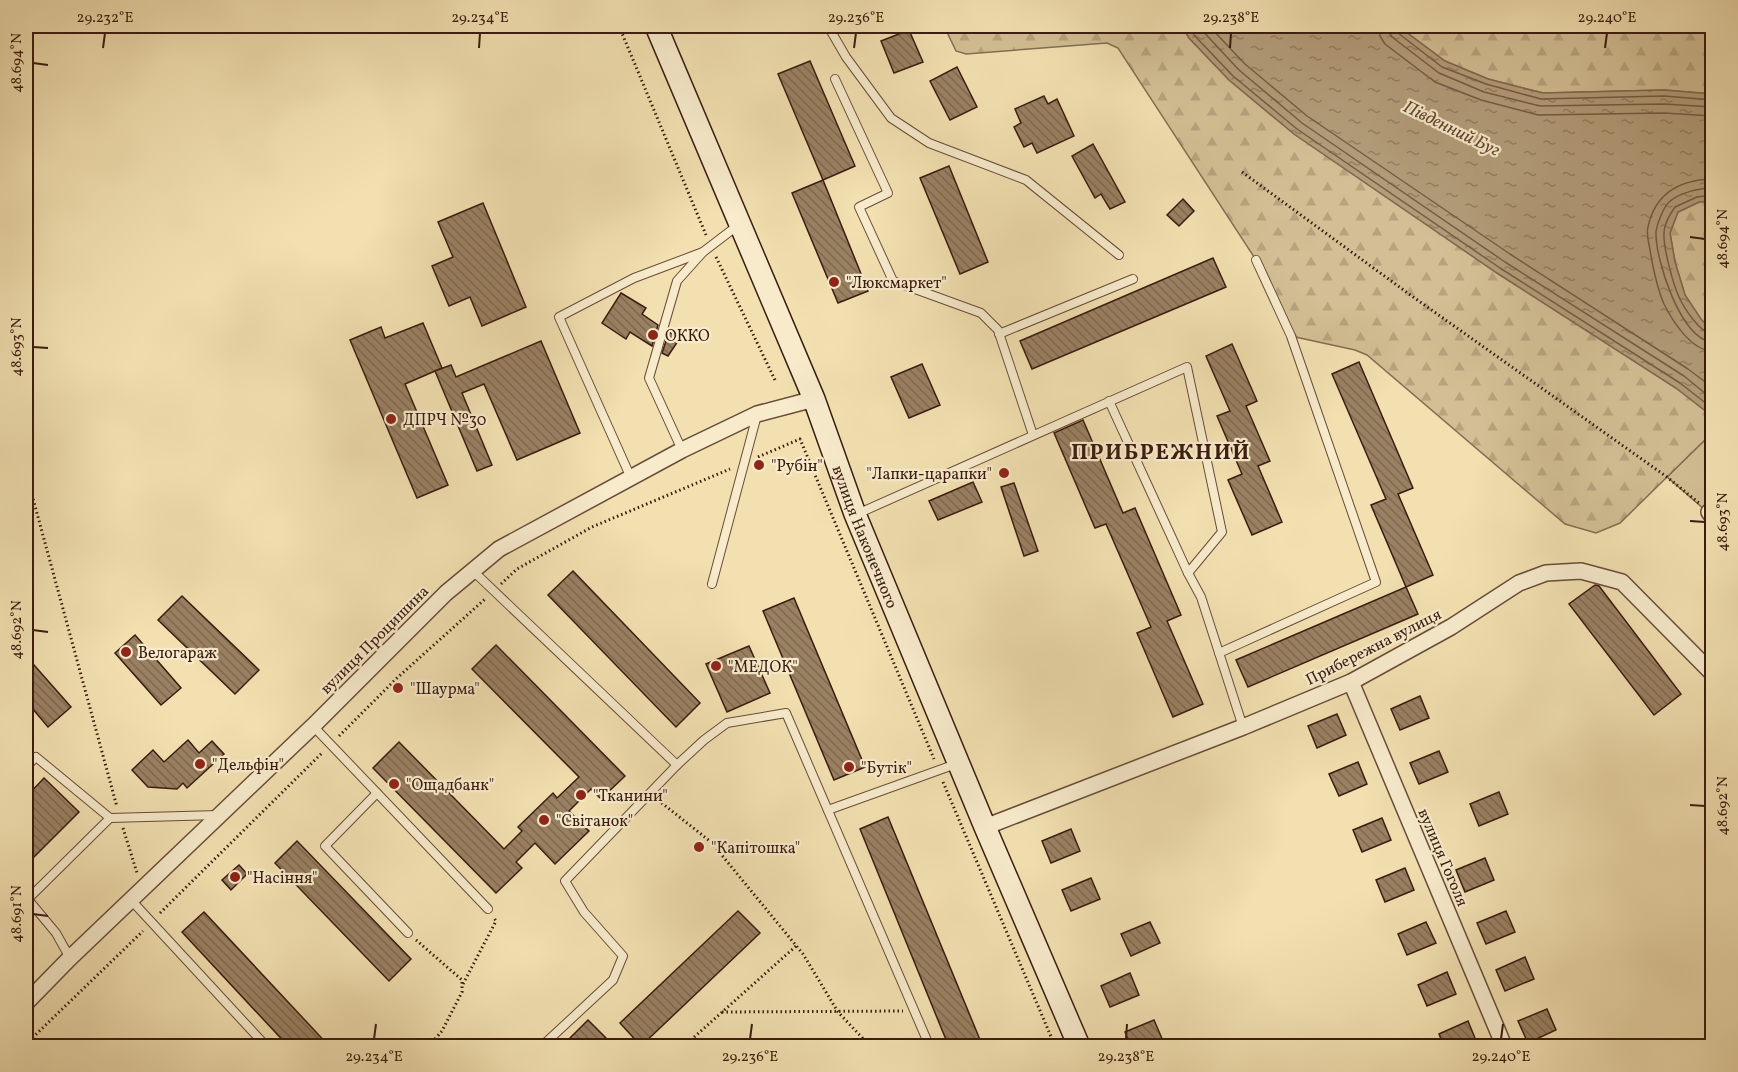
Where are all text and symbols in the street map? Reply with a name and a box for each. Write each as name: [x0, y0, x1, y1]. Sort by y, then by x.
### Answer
text: 29.232°E: [77, 8, 133, 29]
text: 29.234°E: [451, 8, 509, 29]
text: 29.236°E: [828, 8, 884, 29]
text: 29.238°E: [1203, 8, 1259, 29]
text: 29.240°E: [1578, 8, 1636, 29]
text: 48.694°N: [7, 33, 28, 93]
water label: Південний Буг: [1399, 95, 1504, 164]
text: 48.694°N: [1713, 209, 1734, 269]
place label: "Люксмаркет": [846, 273, 947, 295]
marker: "Люксмаркет": [827, 275, 841, 289]
text: 48.693°N: [7, 317, 28, 377]
place label: ОККО: [665, 326, 710, 348]
marker: ОККО: [646, 328, 660, 342]
place label: ДПРЧ №30: [403, 410, 486, 432]
marker: ДПРЧ №30: [384, 412, 398, 426]
district label: ПРИБРЕЖНИЙ: [1071, 438, 1251, 469]
place label: "Рубін": [771, 456, 823, 478]
marker: "Рубін": [752, 458, 766, 472]
street label: вулиця Наконечного: [826, 463, 902, 612]
place label: "Лапки-царапки": [866, 464, 992, 486]
marker: "Лапки-царапки": [997, 466, 1011, 480]
text: 48.693°N: [1713, 492, 1734, 552]
street label: вулиця Процишина: [316, 581, 435, 700]
text: 48.692°N: [7, 600, 28, 660]
street label: Прибережна вулиця: [1302, 604, 1446, 692]
place label: Велогараж: [138, 643, 217, 665]
marker: Велогараж: [119, 645, 133, 659]
place label: "МЕДОК": [728, 657, 798, 679]
marker: "МЕДОК": [709, 659, 723, 673]
place label: "Шаурма": [410, 679, 480, 701]
marker: "Шаурма": [391, 681, 405, 695]
place label: "Дельфін": [212, 755, 284, 777]
marker: "Дельфін": [193, 757, 207, 771]
place label: "Бутік": [861, 758, 912, 780]
marker: "Бутік": [842, 760, 856, 774]
place label: "Ощадбанк": [406, 775, 494, 797]
text: 48.692°N: [1713, 776, 1734, 836]
marker: "Ощадбанк": [387, 777, 401, 791]
place label: "Тканини": [593, 786, 668, 808]
marker: "Тканини": [574, 788, 588, 802]
street label: вулиця Гоголя: [1412, 805, 1473, 910]
place label: "Світанок": [556, 811, 633, 833]
marker: "Світанок": [537, 813, 551, 827]
place label: "Капітошка": [711, 838, 800, 860]
marker: "Капітошка": [692, 840, 706, 854]
place label: "Насіння": [247, 868, 317, 890]
marker: "Насіння": [228, 870, 242, 884]
text: 48.691°N: [7, 885, 28, 943]
text: 29.234°E: [345, 1047, 403, 1068]
text: 29.236°E: [722, 1047, 778, 1068]
text: 29.238°E: [1098, 1047, 1154, 1068]
text: 29.240°E: [1472, 1047, 1530, 1068]

